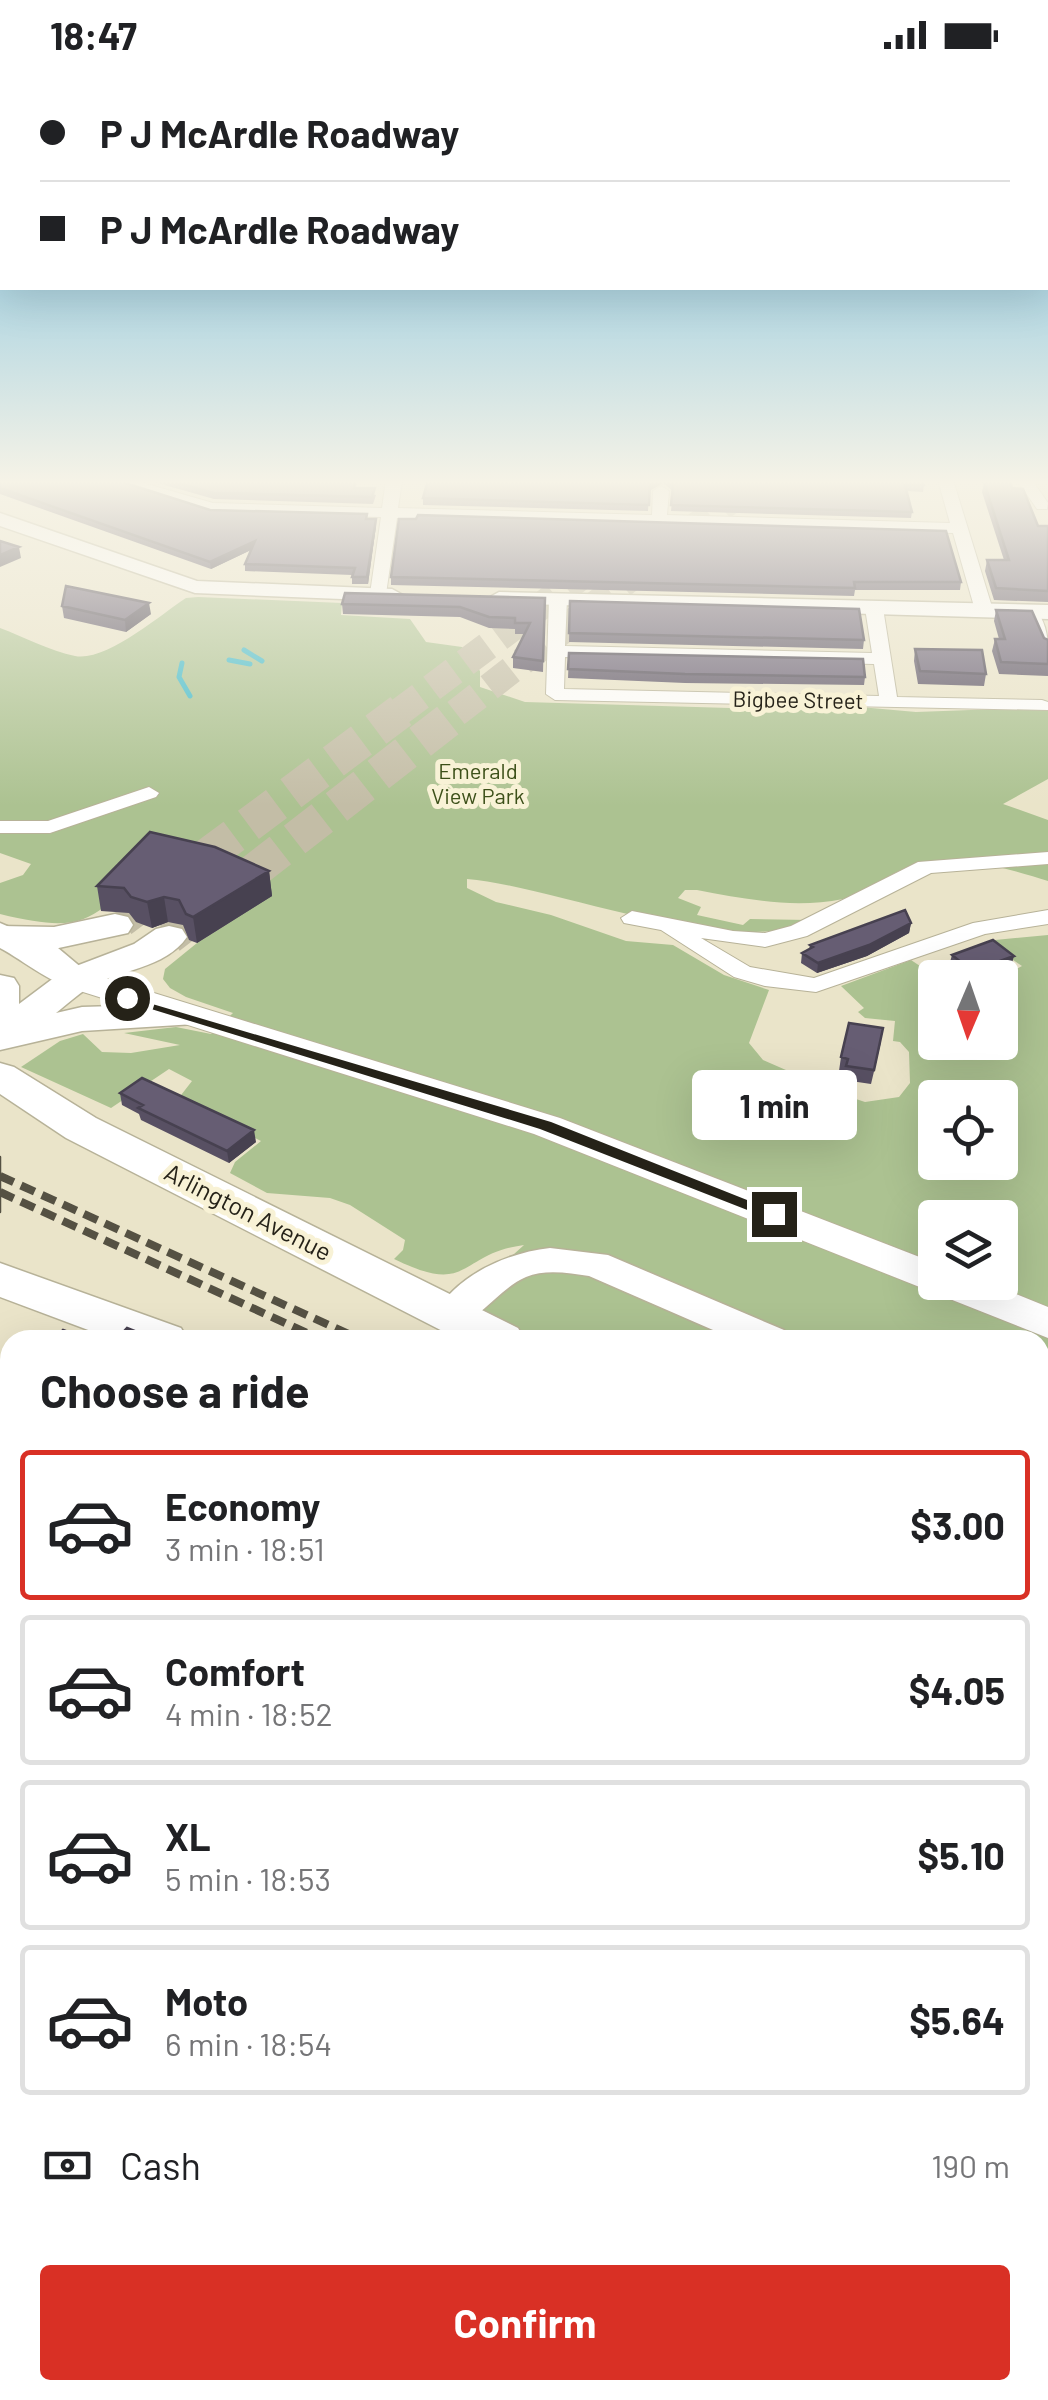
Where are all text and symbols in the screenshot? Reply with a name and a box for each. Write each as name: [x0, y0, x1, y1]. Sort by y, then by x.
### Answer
text: 18:47: [50, 12, 137, 58]
text: P J McArdle Roadway: [100, 110, 460, 156]
text: P J McArdle Roadway: [100, 206, 460, 252]
street label: Bigbee Street: [732, 685, 864, 713]
park label: Emerald View Park: [431, 757, 525, 808]
north arrow: [918, 960, 1018, 1060]
map controls: [918, 960, 1018, 1300]
route start: [105, 976, 150, 1021]
callout: 1 min: [692, 1069, 856, 1139]
button: locate: [918, 1080, 1018, 1180]
text: 1 min: [739, 1086, 810, 1124]
street label: Arlington Avenue: [160, 1156, 337, 1266]
route end: [752, 1192, 797, 1237]
button: layers: [918, 1200, 1018, 1300]
text: Choose a ride: [40, 1363, 310, 1417]
icon: car: [45, 1480, 135, 1570]
text: Economy: [165, 1483, 320, 1529]
text: $3.00: [910, 1502, 1005, 1548]
text: 3 min · 18:51: [165, 1529, 325, 1567]
icon: car: [45, 1645, 135, 1735]
text: Comfort: [165, 1648, 305, 1694]
text: $4.05: [909, 1667, 1005, 1713]
text: 4 min · 18:52: [165, 1694, 333, 1732]
icon: car: [45, 1810, 135, 1900]
text: XL: [165, 1813, 211, 1859]
text: $5.10: [917, 1832, 1005, 1878]
text: 5 min · 18:53: [165, 1859, 331, 1897]
icon: car: [45, 1975, 135, 2065]
text: Moto: [165, 1978, 248, 2024]
text: $5.64: [909, 1997, 1005, 2043]
text: 6 min · 18:54: [165, 2024, 332, 2062]
icon: cash: [40, 2138, 95, 2193]
text: Cash: [120, 2142, 201, 2188]
text: 190 m: [931, 2146, 1010, 2184]
button: Confirm: [40, 2265, 1010, 2380]

